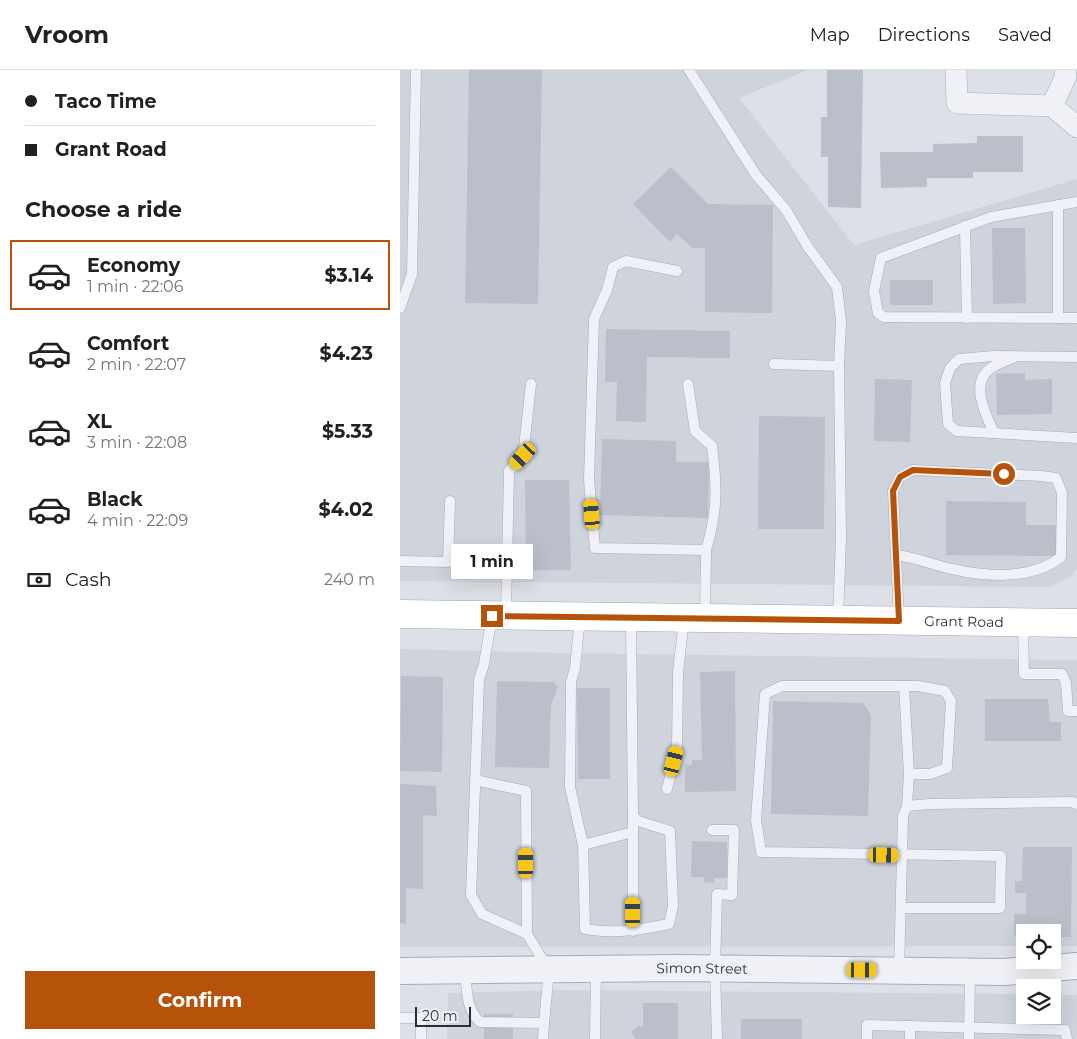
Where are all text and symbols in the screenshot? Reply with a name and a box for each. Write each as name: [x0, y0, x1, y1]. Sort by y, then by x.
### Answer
text: Vroom: [25, 20, 109, 49]
text: Map: [810, 24, 850, 46]
text: Directions: [878, 24, 970, 46]
text: Saved: [998, 24, 1052, 46]
text: Taco Time: [55, 90, 156, 113]
text: Grant Road: [55, 138, 167, 161]
text: Choose a ride: [25, 196, 182, 223]
icon: car: [27, 253, 72, 298]
text: Economy: [87, 254, 180, 277]
text: $3.14: [324, 264, 373, 287]
text: 1 min · 22:06: [87, 277, 183, 296]
icon: car: [27, 331, 72, 376]
text: Comfort: [87, 332, 169, 355]
text: $4.23: [320, 342, 373, 365]
text: 2 min · 22:07: [87, 355, 186, 374]
icon: car: [27, 409, 72, 454]
text: XL: [87, 410, 112, 433]
text: $5.33: [322, 420, 373, 443]
text: 3 min · 22:08: [87, 433, 187, 452]
car: [507, 440, 538, 472]
route start: [993, 463, 1015, 485]
icon: car: [27, 487, 72, 532]
text: Black: [87, 488, 143, 511]
text: $4.02: [318, 498, 373, 521]
car: [583, 498, 600, 530]
text: 4 min · 22:09: [87, 511, 188, 530]
callout: 1 min: [451, 544, 533, 578]
text: 1 min: [470, 552, 514, 571]
icon: cash: [25, 566, 53, 594]
text: Cash: [65, 568, 112, 591]
text: 240 m: [324, 570, 375, 589]
route end: [481, 605, 503, 627]
street label: Grant Road: [924, 612, 1004, 631]
car: [663, 745, 684, 777]
car: [868, 847, 899, 863]
car: [518, 848, 533, 878]
car: [625, 897, 640, 927]
map controls: [1016, 924, 1061, 1024]
button: locate: [1016, 924, 1061, 969]
street label: Simon Street: [656, 959, 748, 978]
car: [847, 963, 877, 978]
button: Confirm: [25, 971, 375, 1029]
button: layers: [1016, 979, 1061, 1024]
scale bar: [415, 1004, 471, 1027]
text: 20 m: [422, 1007, 458, 1025]

